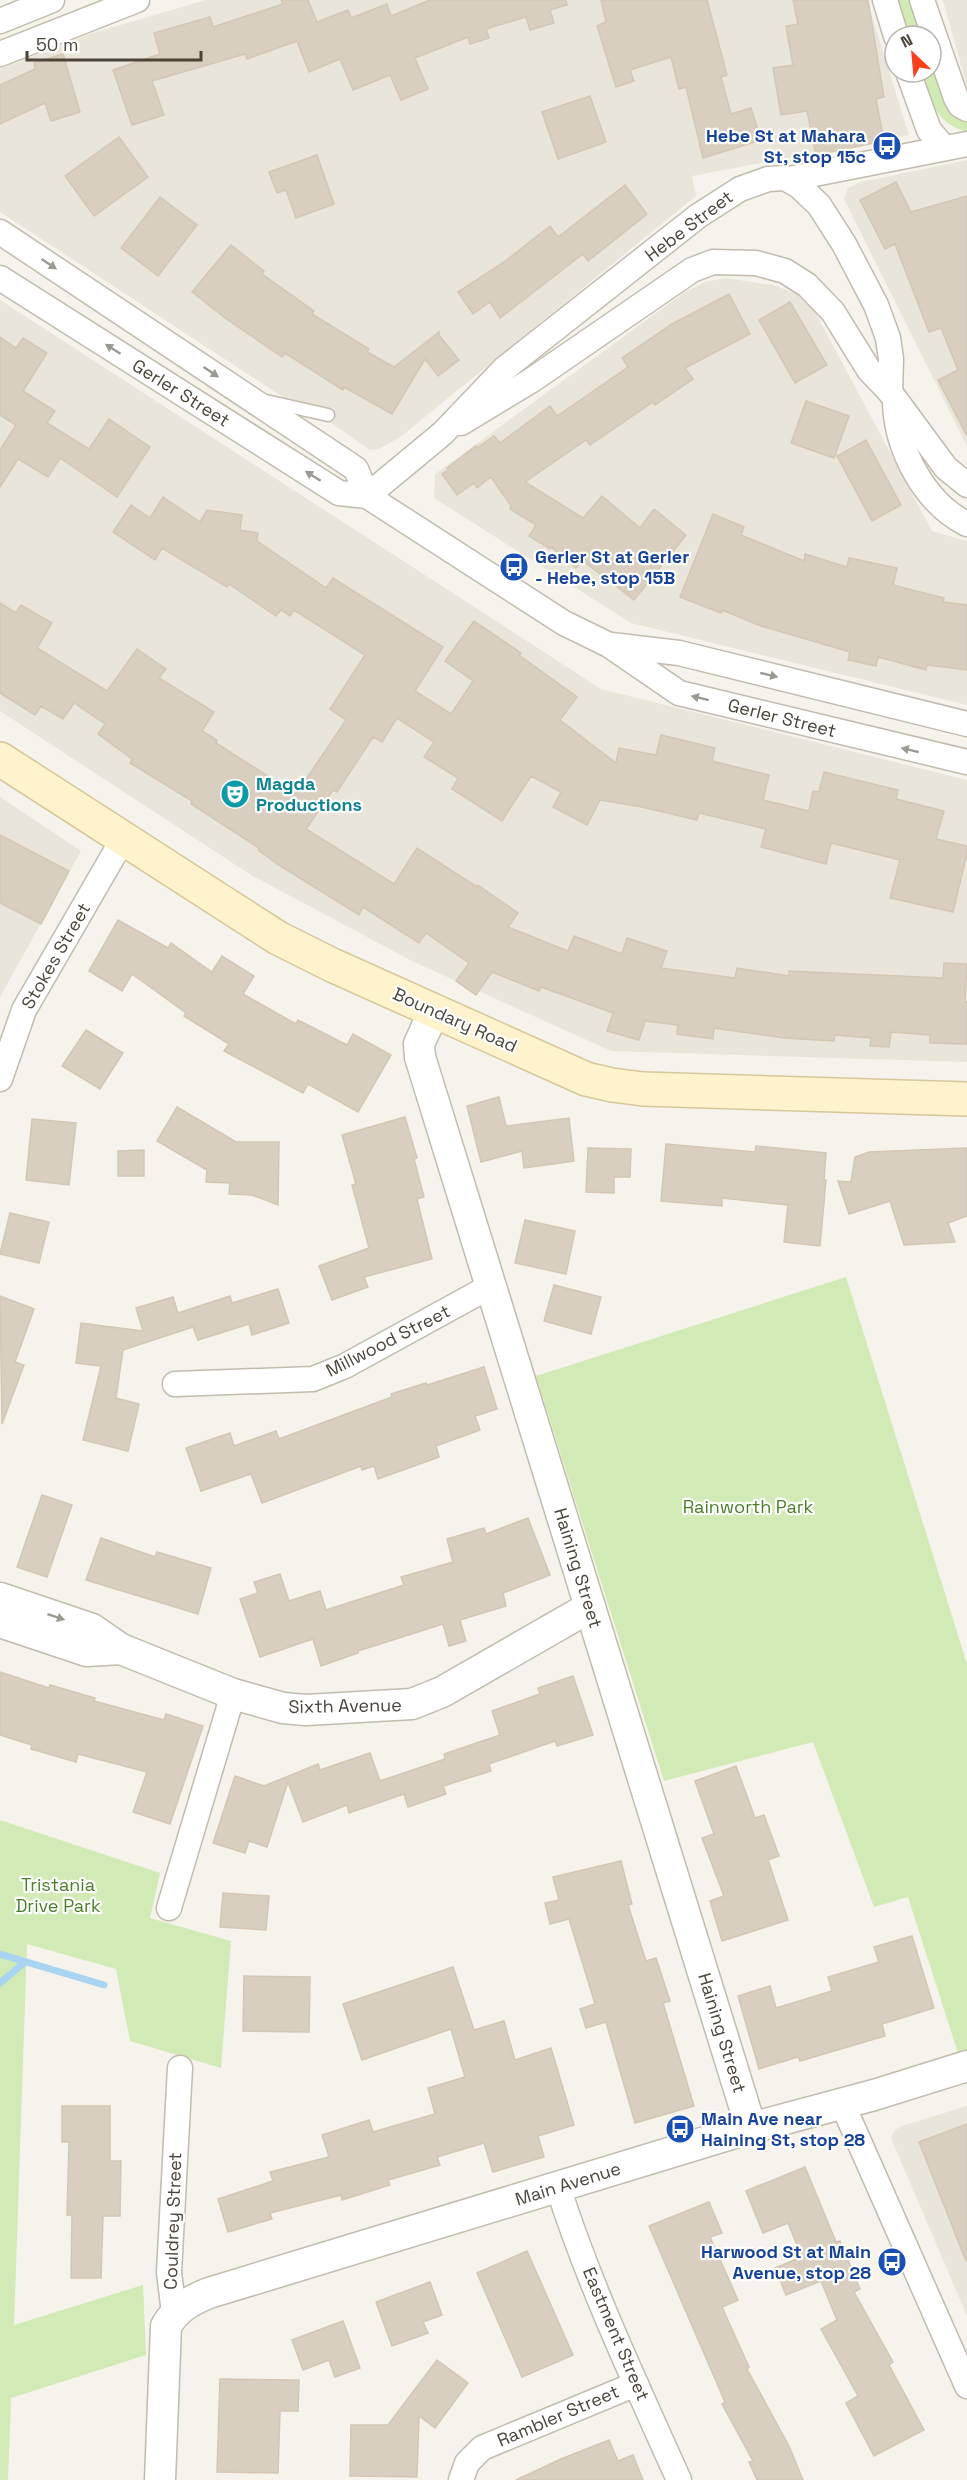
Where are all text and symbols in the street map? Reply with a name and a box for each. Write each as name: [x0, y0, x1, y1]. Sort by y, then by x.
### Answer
scale bar: [27, 24, 201, 62]
north arrow: [883, 24, 943, 84]
text: N: [897, 29, 916, 53]
text: 50 m: [36, 33, 78, 56]
place label: Hebe St at Mahara St, stop 15c: [706, 124, 867, 168]
bus stop icon: Hebe St at Mahara St, stop 15c: [871, 130, 903, 162]
street label: Hebe Street: [640, 185, 737, 266]
one-way arrow: [40, 259, 57, 270]
one-way arrow: [105, 344, 121, 355]
street label: Gerler Street: [128, 353, 234, 432]
one-way arrow: [203, 367, 219, 378]
one-way arrow: [305, 471, 321, 482]
place label: Gerler St at Gerler - Hebe, stop 15B: [535, 545, 689, 589]
bus stop icon: Gerler St at Gerler - Hebe, stop 15B: [498, 551, 530, 583]
one-way arrow: [760, 671, 779, 681]
one-way arrow: [691, 693, 709, 703]
street label: Gerler Street: [726, 693, 839, 742]
one-way arrow: [901, 744, 919, 754]
place label: Magda Productions: [256, 772, 362, 816]
theatre icon: Magda Productions: [219, 778, 251, 810]
street label: Stokes Street: [16, 898, 95, 1013]
street label: Boundary Road: [389, 982, 521, 1057]
street label: Millwood Street: [322, 1299, 454, 1382]
park label: Rainworth Park: [683, 1495, 814, 1518]
street label: Haining Street: [549, 1505, 608, 1631]
one-way arrow: [47, 1612, 65, 1622]
street label: Sixth Avenue: [288, 1693, 402, 1718]
park label: Tristania Drive Park: [15, 1873, 101, 1917]
street label: Haining Street: [693, 1970, 752, 2096]
place label: Main Ave near Haining St, stop 28: [701, 2107, 865, 2151]
bus stop icon: Main Ave near Haining St, stop 28: [664, 2113, 696, 2145]
street label: Couldrey Street: [159, 2152, 186, 2290]
street label: Main Avenue: [512, 2157, 623, 2211]
place label: Harwood St at Main Avenue, stop 28: [701, 2240, 871, 2284]
bus stop icon: Harwood St at Main Avenue, stop 28: [876, 2246, 908, 2278]
street label: Eastment Street: [578, 2264, 655, 2404]
street label: Rambler Street: [493, 2380, 622, 2452]

